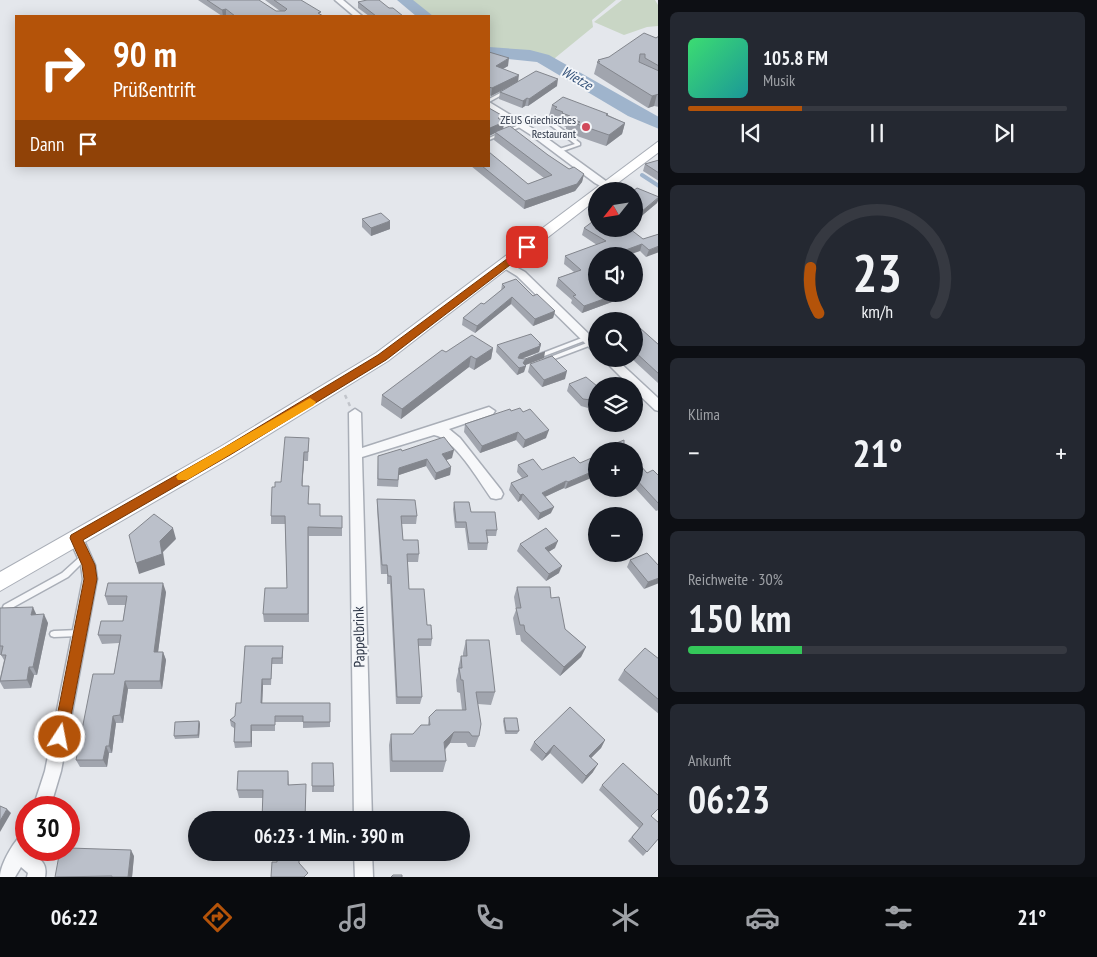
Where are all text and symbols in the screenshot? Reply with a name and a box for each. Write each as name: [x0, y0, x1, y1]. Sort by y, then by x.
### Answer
text: 90 m: [113, 31, 177, 77]
icon: right: [30, 35, 95, 100]
text: 105.8 FM: [763, 46, 828, 70]
water label: Wietze: [558, 62, 597, 95]
text: Musik: [763, 70, 795, 90]
text: Prüßentrift: [113, 75, 196, 103]
place label: ZEUS Griechisches Restaurant: [500, 112, 577, 141]
icon: previous: [737, 119, 765, 147]
icon: pause: [863, 119, 891, 147]
icon: next: [990, 119, 1018, 147]
marker: ZEUS Griechisches Restaurant: [580, 121, 592, 133]
icon: arrive: [74, 130, 102, 158]
text: Dann: [30, 132, 64, 156]
north arrow: [588, 182, 642, 238]
map controls: [588, 182, 643, 562]
pin: [506, 226, 548, 268]
icon: arrive: [513, 233, 541, 261]
text: 23: [853, 239, 902, 306]
button: sound: [588, 247, 643, 302]
text: km/h: [862, 300, 893, 323]
button: search: [588, 312, 643, 367]
button: layers: [588, 377, 643, 432]
text: Klima: [688, 404, 720, 424]
text: 21°: [852, 428, 903, 477]
text: −: [688, 434, 700, 471]
text: +: [1055, 434, 1067, 471]
button: +: [588, 442, 643, 497]
button: −: [588, 507, 643, 562]
text: Reichweite · 30%: [688, 569, 783, 589]
text: 150 km: [688, 593, 791, 642]
street label: Pappelbrink: [348, 606, 369, 668]
position arrow: [33, 710, 85, 762]
text: Ankunft: [688, 750, 731, 770]
text: 06:23: [688, 774, 770, 823]
speed limit sign: 30: [15, 796, 80, 861]
text: 06:23 · 1 Min. · 390 m: [254, 824, 404, 848]
icon: directions: [200, 900, 235, 935]
icon: music: [336, 900, 371, 935]
icon: phone: [472, 900, 507, 935]
icon: climate: [608, 900, 643, 935]
icon: car: [745, 900, 780, 935]
icon: filters: [881, 900, 916, 935]
text: 06:22: [51, 903, 98, 931]
text: 21°: [1017, 903, 1046, 931]

